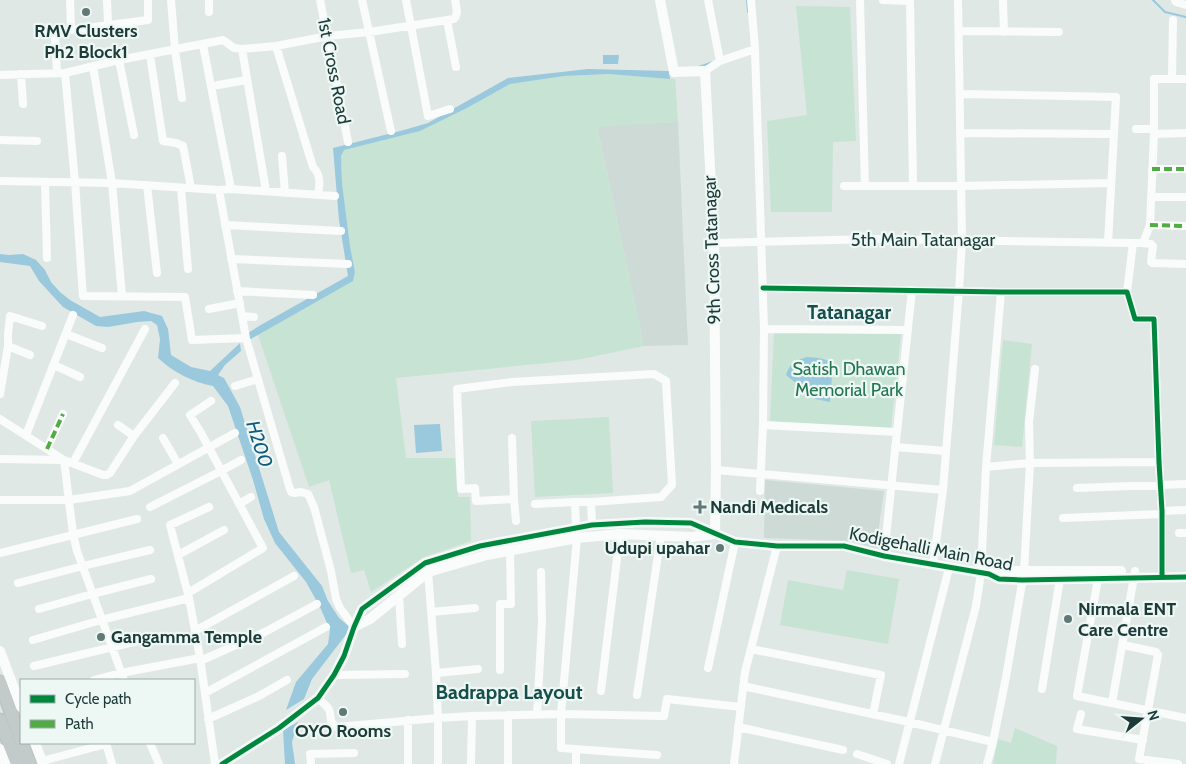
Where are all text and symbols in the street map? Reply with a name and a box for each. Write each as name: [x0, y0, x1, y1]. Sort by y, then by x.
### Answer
marker: RMV Clusters Ph2 Block1: [80, 6, 92, 18]
street label: 1st Cross Road: [313, 16, 355, 126]
place label: RMV Clusters Ph2 Block1: [34, 20, 138, 63]
street label: 9th Cross Tatanagar: [698, 175, 726, 325]
street label: 5th Main Tatanagar: [851, 229, 995, 251]
district label: Tatanagar: [807, 300, 892, 324]
park label: Satish Dhawan Memorial Park: [793, 358, 905, 401]
water label: H200: [241, 418, 278, 471]
place label: Nandi Medicals: [710, 496, 829, 518]
marker: Nandi Medicals: [694, 501, 706, 513]
street label: Kodigehalli Main Road: [847, 522, 1015, 576]
place label: Udupi upahar: [604, 537, 710, 559]
marker: Udupi upahar: [714, 542, 726, 554]
place label: Nirmala ENT Care Centre: [1078, 598, 1176, 641]
marker: Nirmala ENT Care Centre: [1062, 613, 1074, 625]
place label: Gangamma Temple: [111, 626, 262, 648]
marker: Gangamma Temple: [95, 631, 107, 643]
legend: [20, 679, 195, 744]
district label: Badrappa Layout: [435, 680, 583, 704]
text: Cycle path: [65, 690, 131, 708]
north arrow: [1116, 694, 1166, 744]
marker: OYO Rooms: [337, 706, 349, 718]
text: N: [1143, 708, 1163, 723]
text: Path: [65, 715, 94, 733]
place label: OYO Rooms: [295, 720, 391, 742]

